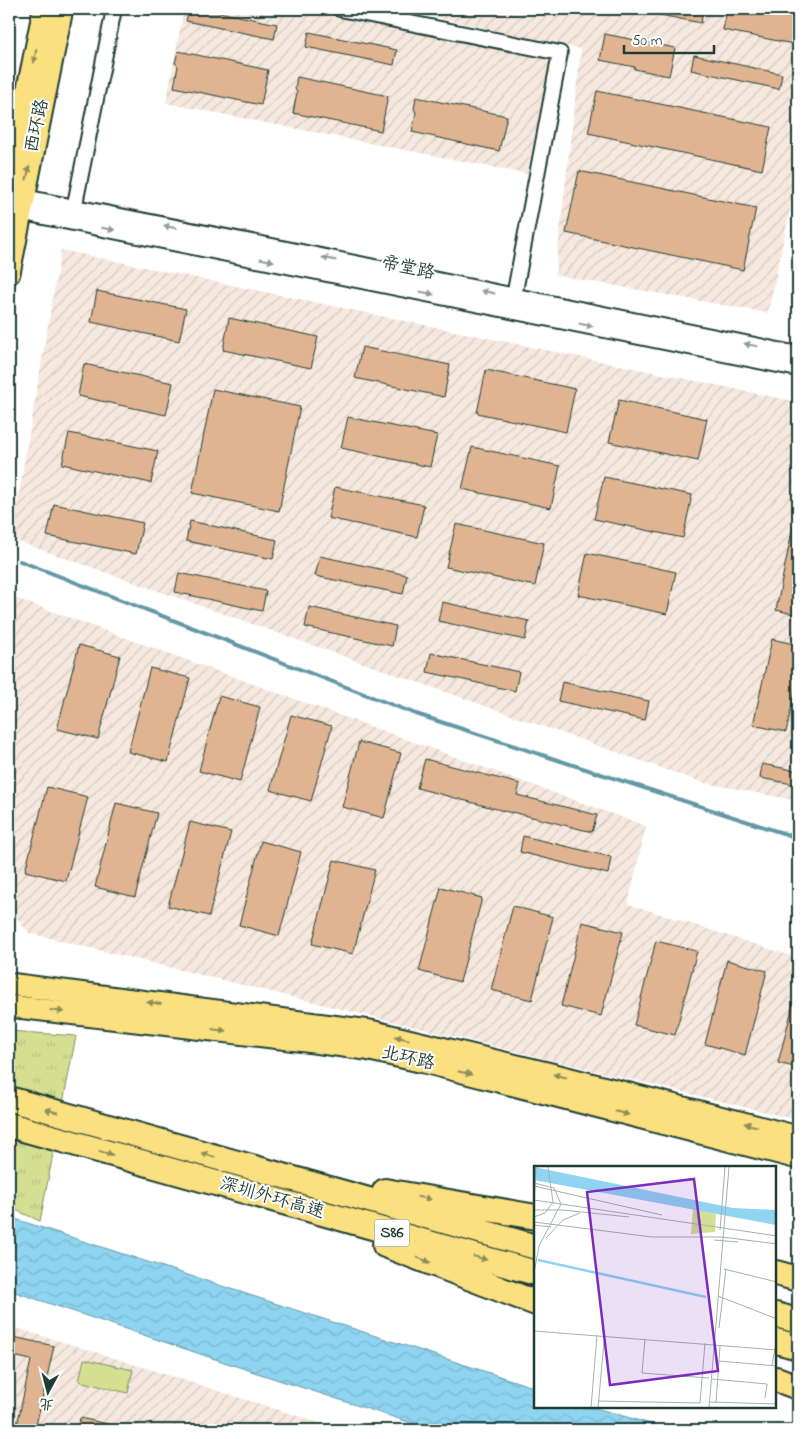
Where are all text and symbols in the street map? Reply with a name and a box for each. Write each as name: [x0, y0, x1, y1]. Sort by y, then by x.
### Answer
scale bar: [624, 22, 714, 54]
text: 50 m: [632, 30, 663, 52]
one-way arrow: [30, 49, 38, 65]
street label: 西环路: [20, 97, 56, 155]
one-way arrow: [24, 166, 32, 181]
one-way arrow: [162, 223, 177, 231]
one-way arrow: [100, 225, 116, 233]
street label: 帝堂路: [379, 251, 437, 287]
one-way arrow: [321, 255, 337, 263]
one-way arrow: [260, 256, 275, 264]
one-way arrow: [481, 288, 496, 296]
one-way arrow: [419, 289, 434, 297]
one-way arrow: [578, 321, 594, 329]
one-way arrow: [743, 341, 758, 349]
one-way arrow: [146, 998, 162, 1006]
one-way arrow: [49, 1007, 65, 1015]
one-way arrow: [211, 1026, 227, 1034]
one-way arrow: [394, 1034, 409, 1042]
street label: 北环路: [379, 1040, 437, 1078]
one-way arrow: [457, 1069, 472, 1077]
one-way arrow: [552, 1072, 567, 1080]
one-way arrow: [44, 1107, 59, 1115]
one-way arrow: [615, 1109, 630, 1117]
one-way arrow: [743, 1121, 759, 1129]
one-way arrow: [99, 1149, 114, 1157]
one-way arrow: [200, 1151, 215, 1159]
inset map: [534, 1166, 777, 1409]
street label: 深圳外环高速: [217, 1172, 327, 1226]
one-way arrow: [416, 1194, 432, 1202]
road number: S86: [374, 1220, 410, 1246]
one-way arrow: [473, 1254, 488, 1262]
one-way arrow: [417, 1256, 432, 1264]
north arrow: [22, 1366, 72, 1416]
text: 北: [38, 1392, 55, 1415]

